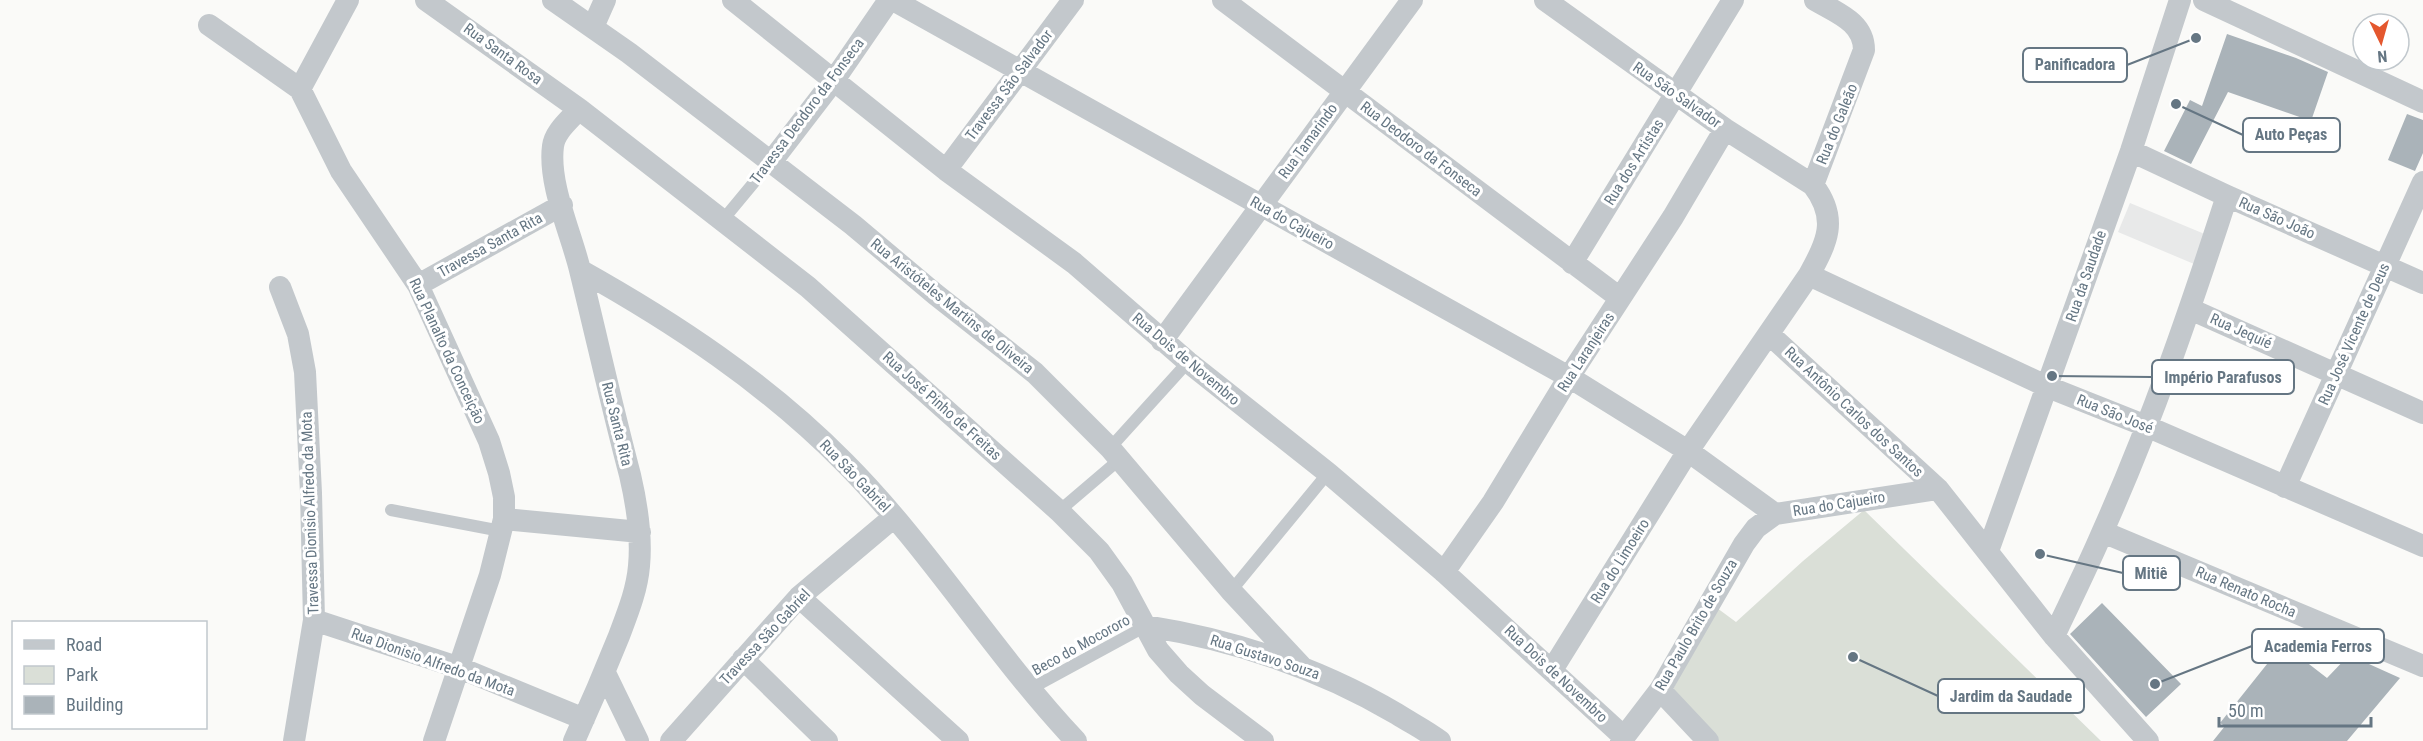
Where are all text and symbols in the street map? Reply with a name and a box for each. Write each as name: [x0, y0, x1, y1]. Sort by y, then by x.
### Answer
north arrow: [2351, 12, 2411, 72]
street label: Rua Santa Rosa: [460, 19, 546, 89]
street label: Travessa São Salvador: [962, 26, 1057, 144]
street label: Travessa Deodoro da Fonseca: [746, 35, 868, 187]
text: N: [2377, 47, 2388, 66]
callout: Panificadora: [2023, 48, 2127, 82]
text: Panificadora: [2035, 55, 2116, 74]
street label: Rua São Salvador: [1630, 58, 1725, 132]
street label: Rua do Galeão: [1813, 81, 1861, 167]
street label: Rua Deodoro da Fonseca: [1357, 98, 1485, 200]
street label: Rua Tamarindo: [1275, 100, 1341, 182]
street label: Rua dos Artistas: [1600, 116, 1668, 208]
callout: Auto Peças: [2243, 118, 2340, 152]
text: Auto Peças: [2255, 125, 2327, 144]
street label: Rua do Cajueiro: [1247, 193, 1337, 253]
street label: Rua São João: [2236, 193, 2318, 243]
street label: Travessa Santa Rita: [435, 209, 545, 281]
street label: Rua da Saudade: [2062, 228, 2110, 324]
street label: Rua Aristóteles Martins de Oliveira: [867, 235, 1037, 377]
street label: Rua José Vicente de Deus: [2315, 260, 2394, 408]
street label: Rua Planalto da Conceição: [405, 275, 489, 427]
street label: Rua Dois de Novembro: [1129, 309, 1243, 409]
street label: Rua Laranjeiras: [1554, 309, 1618, 395]
street label: Rua Jequié: [2207, 309, 2275, 353]
street label: Rua Antônio Carlos dos Santos: [1781, 343, 1927, 481]
street label: Rua José Pinho de Freitas: [879, 348, 1005, 464]
callout: Império Parafusos: [2152, 360, 2294, 394]
text: Império Parafusos: [2164, 368, 2282, 387]
street label: Rua Santa Rita: [598, 380, 636, 468]
street label: Rua São José: [2074, 391, 2156, 437]
street label: Travessa Dionisio Alfredo da Mota: [297, 411, 323, 615]
street label: Rua São Gabriel: [816, 436, 894, 516]
street label: Rua do Cajueiro: [1792, 488, 1886, 520]
street label: Rua do Limoeiro: [1587, 515, 1653, 607]
street label: Rua Paulo Brito de Souza: [1651, 556, 1741, 694]
callout: Mitiê: [2123, 556, 2180, 590]
street label: Rua Renato Rocha: [2193, 563, 2299, 621]
text: Mitiê: [2135, 564, 2168, 583]
street label: Travessa São Gabriel: [716, 585, 814, 689]
street label: Beco do Mocororo: [1029, 611, 1133, 679]
legend: [12, 621, 207, 729]
street label: Rua Dois de Novembro: [1501, 622, 1611, 726]
street label: Rua Dionisio Alfredo da Mota: [349, 624, 517, 700]
callout: Academia Ferros: [2252, 629, 2384, 663]
street label: Rua Gustavo Souza: [1208, 631, 1322, 683]
text: Road: [66, 634, 102, 655]
text: Academia Ferros: [2264, 637, 2372, 656]
text: Park: [66, 664, 98, 685]
callout: Jardim da Saudade: [1938, 679, 2084, 713]
text: Jardim da Saudade: [1950, 687, 2072, 706]
scale bar: [2219, 690, 2370, 728]
text: Building: [66, 694, 123, 715]
text: 50 m: [2228, 700, 2263, 721]

